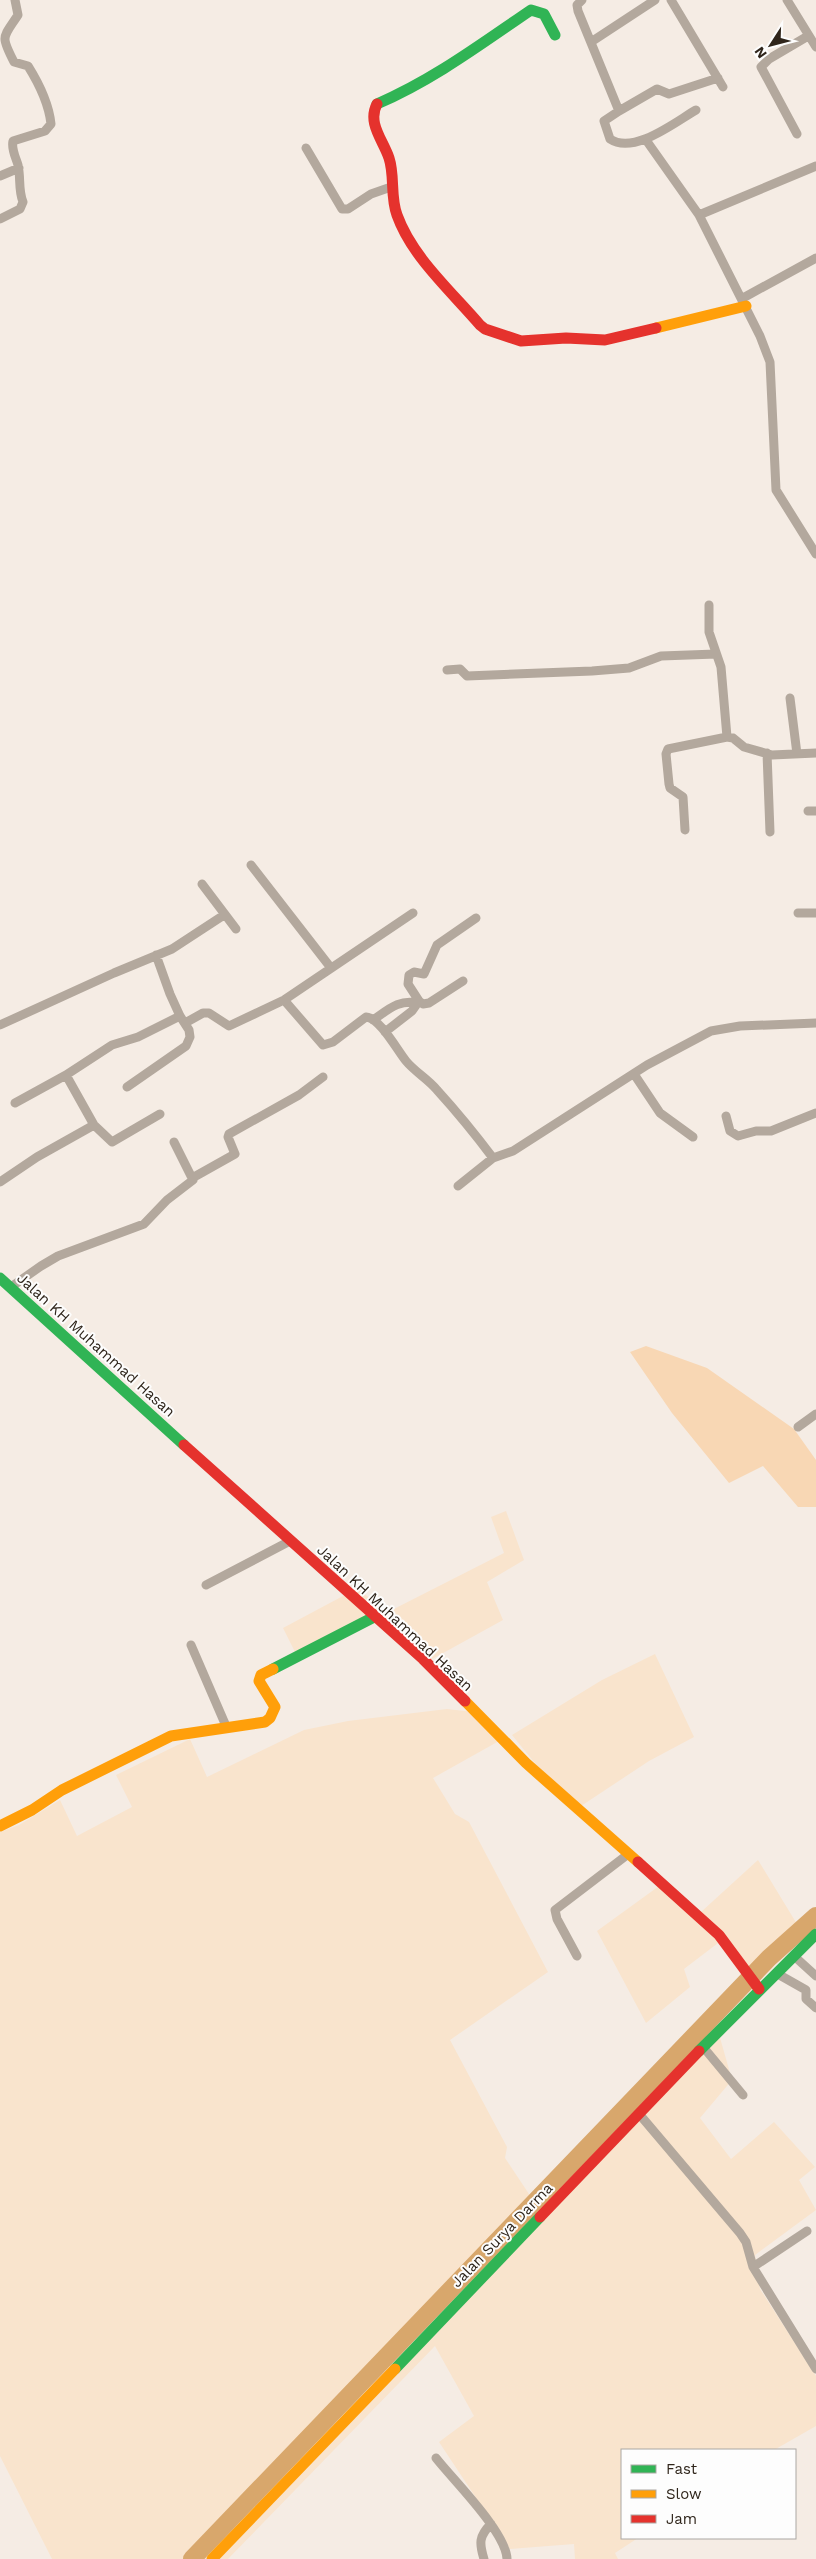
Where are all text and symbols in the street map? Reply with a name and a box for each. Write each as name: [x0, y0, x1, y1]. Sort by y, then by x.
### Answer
north arrow: [746, 20, 796, 70]
text: N: [751, 44, 770, 62]
street label: Jalan KH Muhammad Hasan: [13, 1269, 179, 1421]
street label: Jalan KH Muhammad Hasan: [313, 1541, 477, 1695]
street label: Jalan Surya Darma: [448, 2179, 557, 2291]
legend: [621, 2449, 796, 2539]
text: Fast: [666, 2460, 698, 2478]
text: Slow: [666, 2485, 702, 2503]
text: Jam: [666, 2510, 697, 2528]

